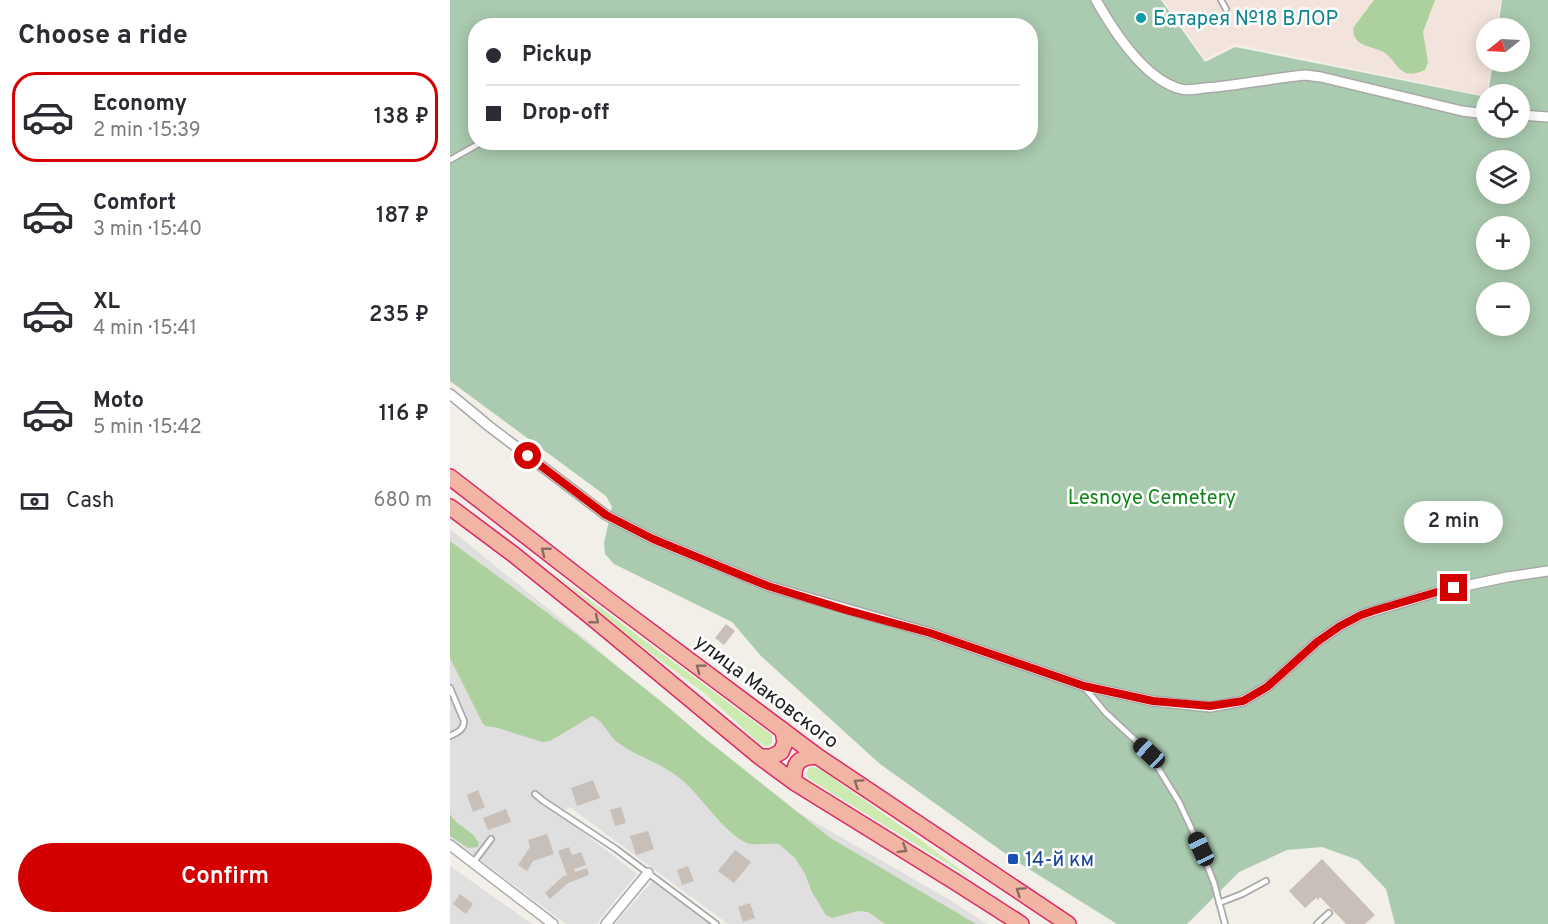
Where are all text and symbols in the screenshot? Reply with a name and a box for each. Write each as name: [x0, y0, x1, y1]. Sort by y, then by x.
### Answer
place label: Батарея №18 ВЛОР: [1153, 7, 1338, 33]
marker: Батарея №18 ВЛОР: [1134, 11, 1148, 25]
north arrow: [1476, 18, 1530, 72]
map controls: [1476, 18, 1530, 336]
text: Choose a ride: [18, 19, 188, 53]
text: Pickup: [522, 42, 592, 69]
button: locate: [1476, 84, 1530, 138]
icon: car: [21, 90, 75, 144]
text: Economy: [93, 91, 187, 118]
text: Drop-off: [522, 100, 609, 127]
text: 138 ₽: [374, 104, 429, 131]
text: 2 min · 15:39: [93, 118, 201, 144]
button: layers: [1476, 150, 1530, 204]
icon: car: [21, 189, 75, 243]
text: Comfort: [93, 190, 176, 217]
text: 187 ₽: [376, 203, 429, 230]
button: +: [1476, 216, 1530, 270]
text: 3 min · 15:40: [93, 217, 202, 243]
button: −: [1476, 282, 1530, 336]
icon: car: [21, 288, 75, 342]
text: XL: [93, 289, 120, 316]
text: 235 ₽: [369, 302, 429, 329]
text: 4 min · 15:41: [93, 316, 197, 342]
icon: car: [21, 387, 75, 441]
text: Moto: [93, 388, 144, 415]
text: 116 ₽: [379, 401, 429, 428]
text: 5 min · 15:42: [93, 415, 202, 441]
route start: [514, 442, 541, 469]
icon: cash: [18, 485, 51, 518]
park label: Lesnoye Cemetery: [1068, 486, 1236, 512]
text: Cash: [66, 488, 115, 515]
text: 680 m: [374, 488, 432, 514]
callout: 2 min: [1404, 501, 1504, 543]
text: 2 min: [1428, 509, 1479, 535]
one-way arrow: [540, 547, 551, 558]
route end: [1440, 574, 1467, 601]
one-way arrow: [588, 613, 599, 624]
street label: улица Маковского: [688, 630, 843, 755]
one-way arrow: [696, 664, 707, 675]
car: [1130, 734, 1168, 772]
one-way arrow: [854, 779, 865, 790]
car: [1185, 829, 1217, 869]
one-way arrow: [897, 842, 907, 854]
button: Confirm: [18, 843, 432, 912]
place label: 14-й км: [1025, 848, 1094, 874]
marker: 14-й км: [1006, 852, 1020, 866]
one-way arrow: [1016, 887, 1027, 898]

